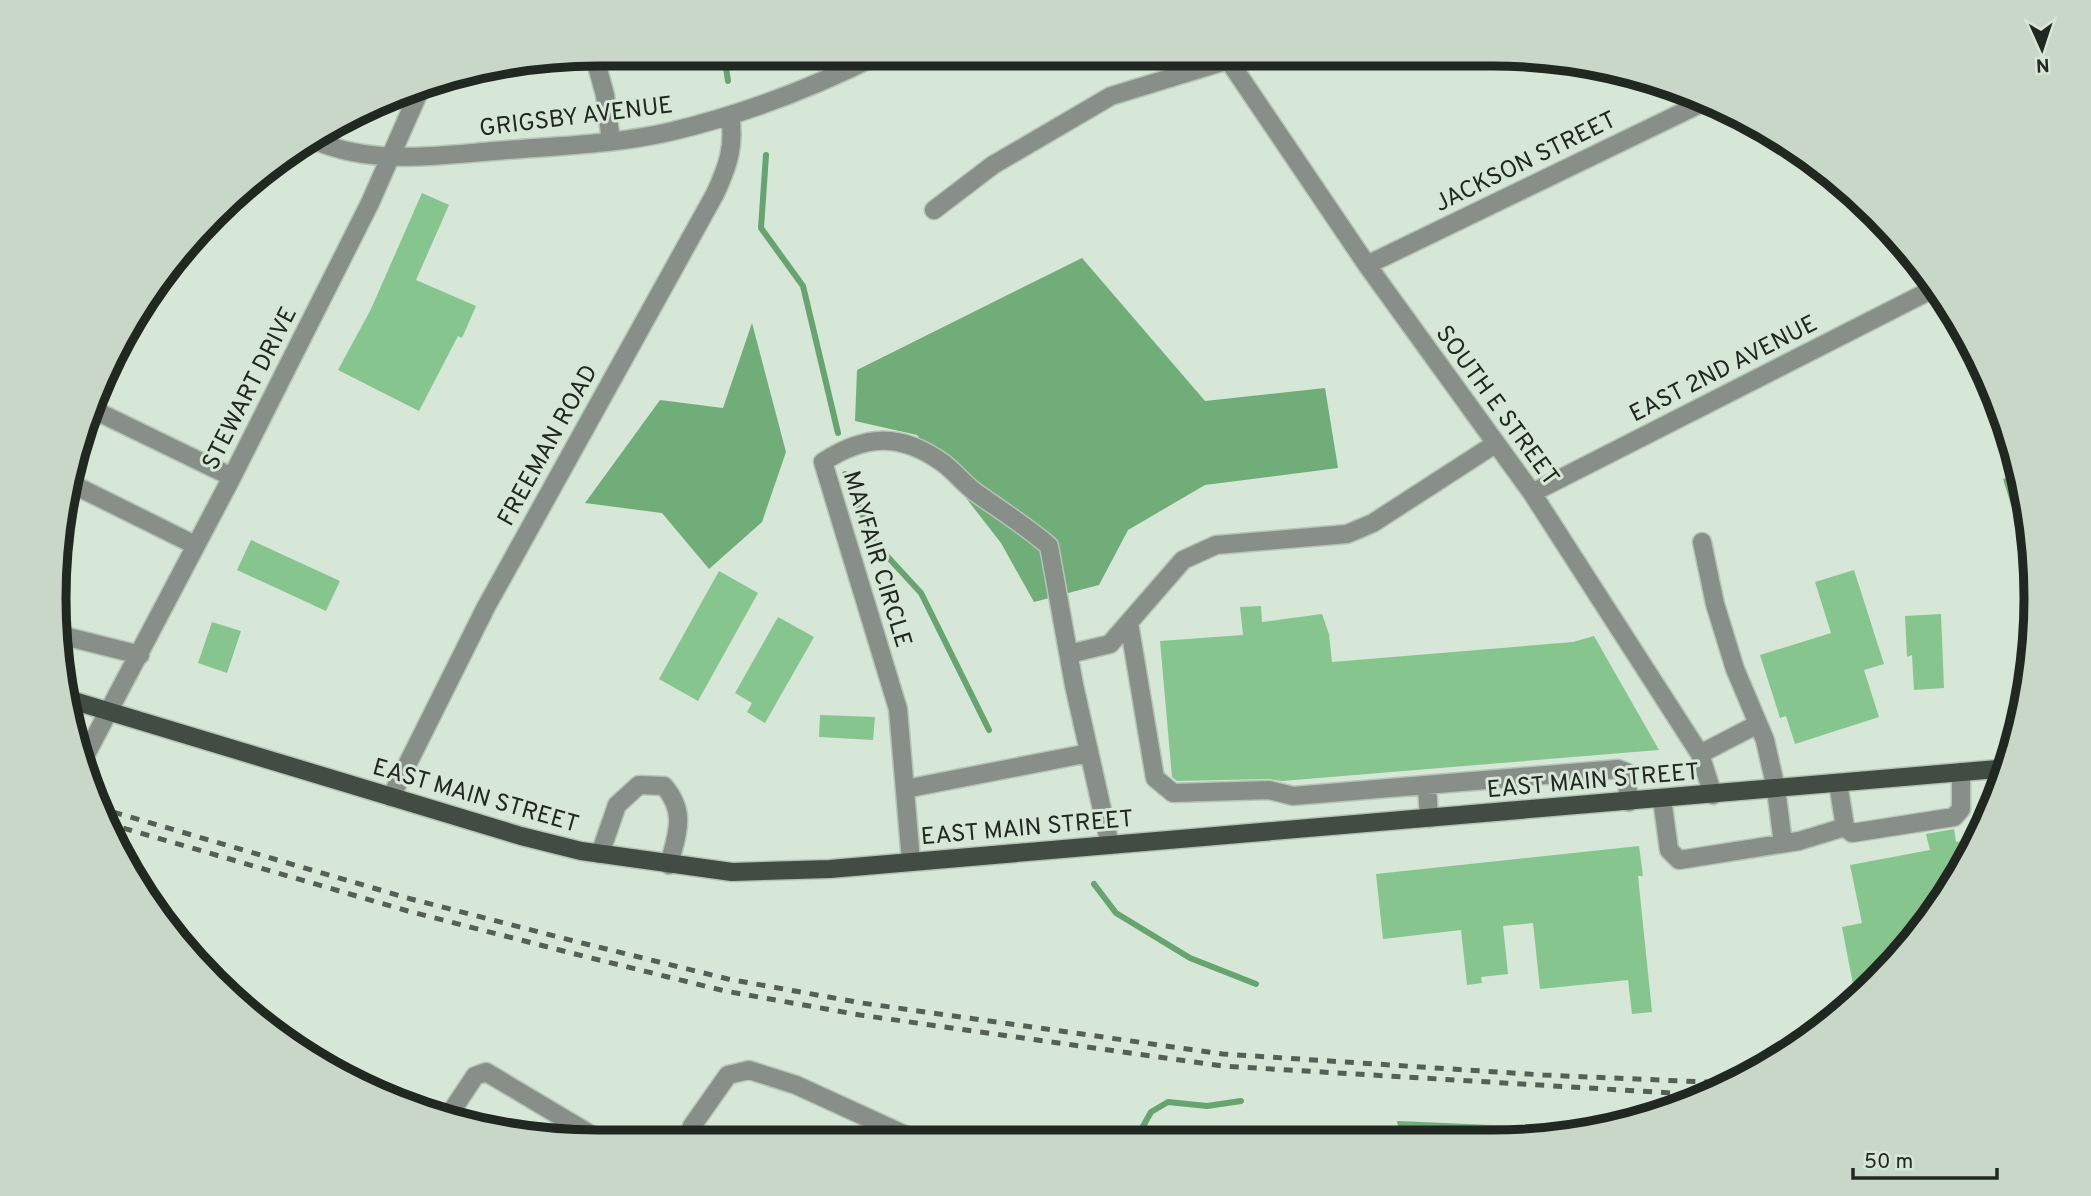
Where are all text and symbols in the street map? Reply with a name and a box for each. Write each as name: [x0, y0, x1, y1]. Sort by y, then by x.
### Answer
north arrow: [2007, 14, 2077, 84]
text: N: [2035, 52, 2050, 76]
street label: GRIGSBY AVENUE: [478, 91, 675, 145]
street label: JACKSON STREET: [1430, 106, 1622, 220]
street label: STEWART DRIVE: [197, 302, 305, 476]
street label: EAST 2ND AVENUE: [1625, 309, 1823, 430]
street label: SOUTH E STREET: [1428, 320, 1565, 492]
street label: FREEMAN ROAD: [492, 360, 605, 532]
street label: MAYFAIR CIRCLE: [835, 468, 917, 652]
street label: EAST MAIN STREET: [369, 753, 582, 841]
street label: EAST MAIN STREET: [1486, 758, 1701, 806]
street label: EAST MAIN STREET: [920, 805, 1135, 853]
scale bar: [1853, 1136, 1996, 1180]
text: 50 m: [1864, 1149, 1913, 1176]

